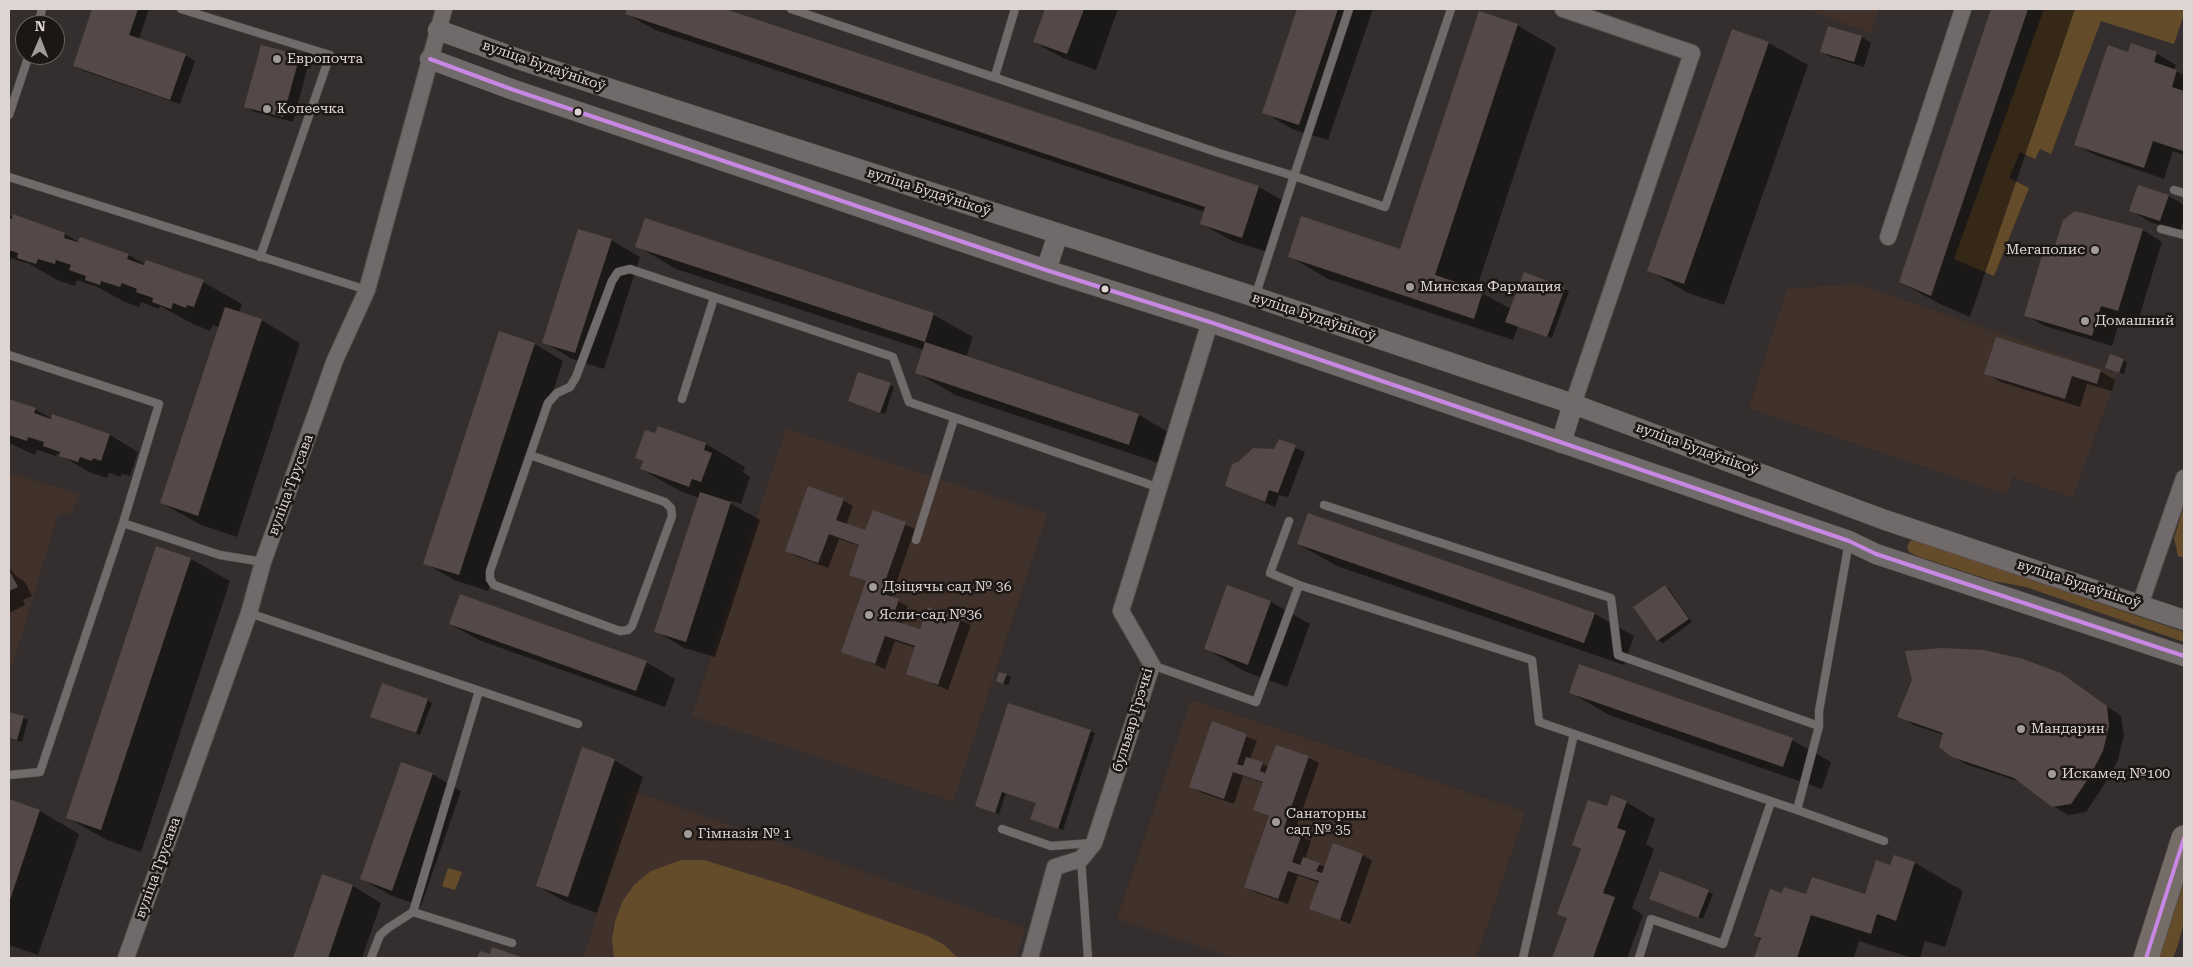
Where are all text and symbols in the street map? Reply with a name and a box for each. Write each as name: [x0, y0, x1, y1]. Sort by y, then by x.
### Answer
north arrow: [15, 15, 65, 65]
text: N: [35, 18, 46, 34]
street label: вуліца Будаўнікоў: [480, 37, 608, 95]
place label: Европочта: [287, 51, 363, 67]
marker: Европочта: [271, 53, 283, 65]
place label: Копеечка: [277, 101, 344, 117]
marker: Копеечка: [261, 103, 273, 115]
unlabelled marker: [573, 107, 583, 117]
street label: вуліца Будаўнікоў: [865, 164, 993, 220]
place label: Мегаполис: [2006, 242, 2085, 258]
marker: Мегаполис: [2089, 244, 2101, 256]
place label: Минская Фармация: [1420, 279, 1562, 295]
marker: Минская Фармация: [1404, 281, 1416, 293]
unlabelled marker: [1100, 284, 1110, 294]
street label: вуліца Будаўнікоў: [1250, 289, 1378, 345]
place label: Домашний: [2095, 313, 2174, 329]
marker: Домашний: [2079, 315, 2091, 327]
street label: вуліца Будаўнікоў: [1633, 419, 1761, 479]
street label: вуліца Трусава: [265, 432, 317, 538]
street label: вуліца Будаўнікоў: [2015, 556, 2143, 612]
place label: Дзіцячы сад № 36: [883, 579, 1011, 595]
marker: Дзіцячы сад № 36: [867, 581, 879, 593]
place label: Ясли-сад №36: [879, 607, 982, 623]
marker: Ясли-сад №36: [863, 609, 875, 621]
street label: бульвар Грэчкі: [1109, 666, 1157, 774]
place label: Мандарин: [2031, 721, 2105, 737]
marker: Мандарин: [2015, 723, 2027, 735]
place label: Искамед №100: [2062, 766, 2170, 782]
marker: Искамед №100: [2046, 768, 2058, 780]
place label: Санаторны сад № 35: [1286, 806, 1366, 839]
street label: вуліца Трусава: [132, 815, 184, 921]
marker: Санаторны сад № 35: [1270, 816, 1282, 828]
place label: Гімназія № 1: [698, 826, 791, 842]
marker: Гімназія № 1: [682, 828, 694, 840]

